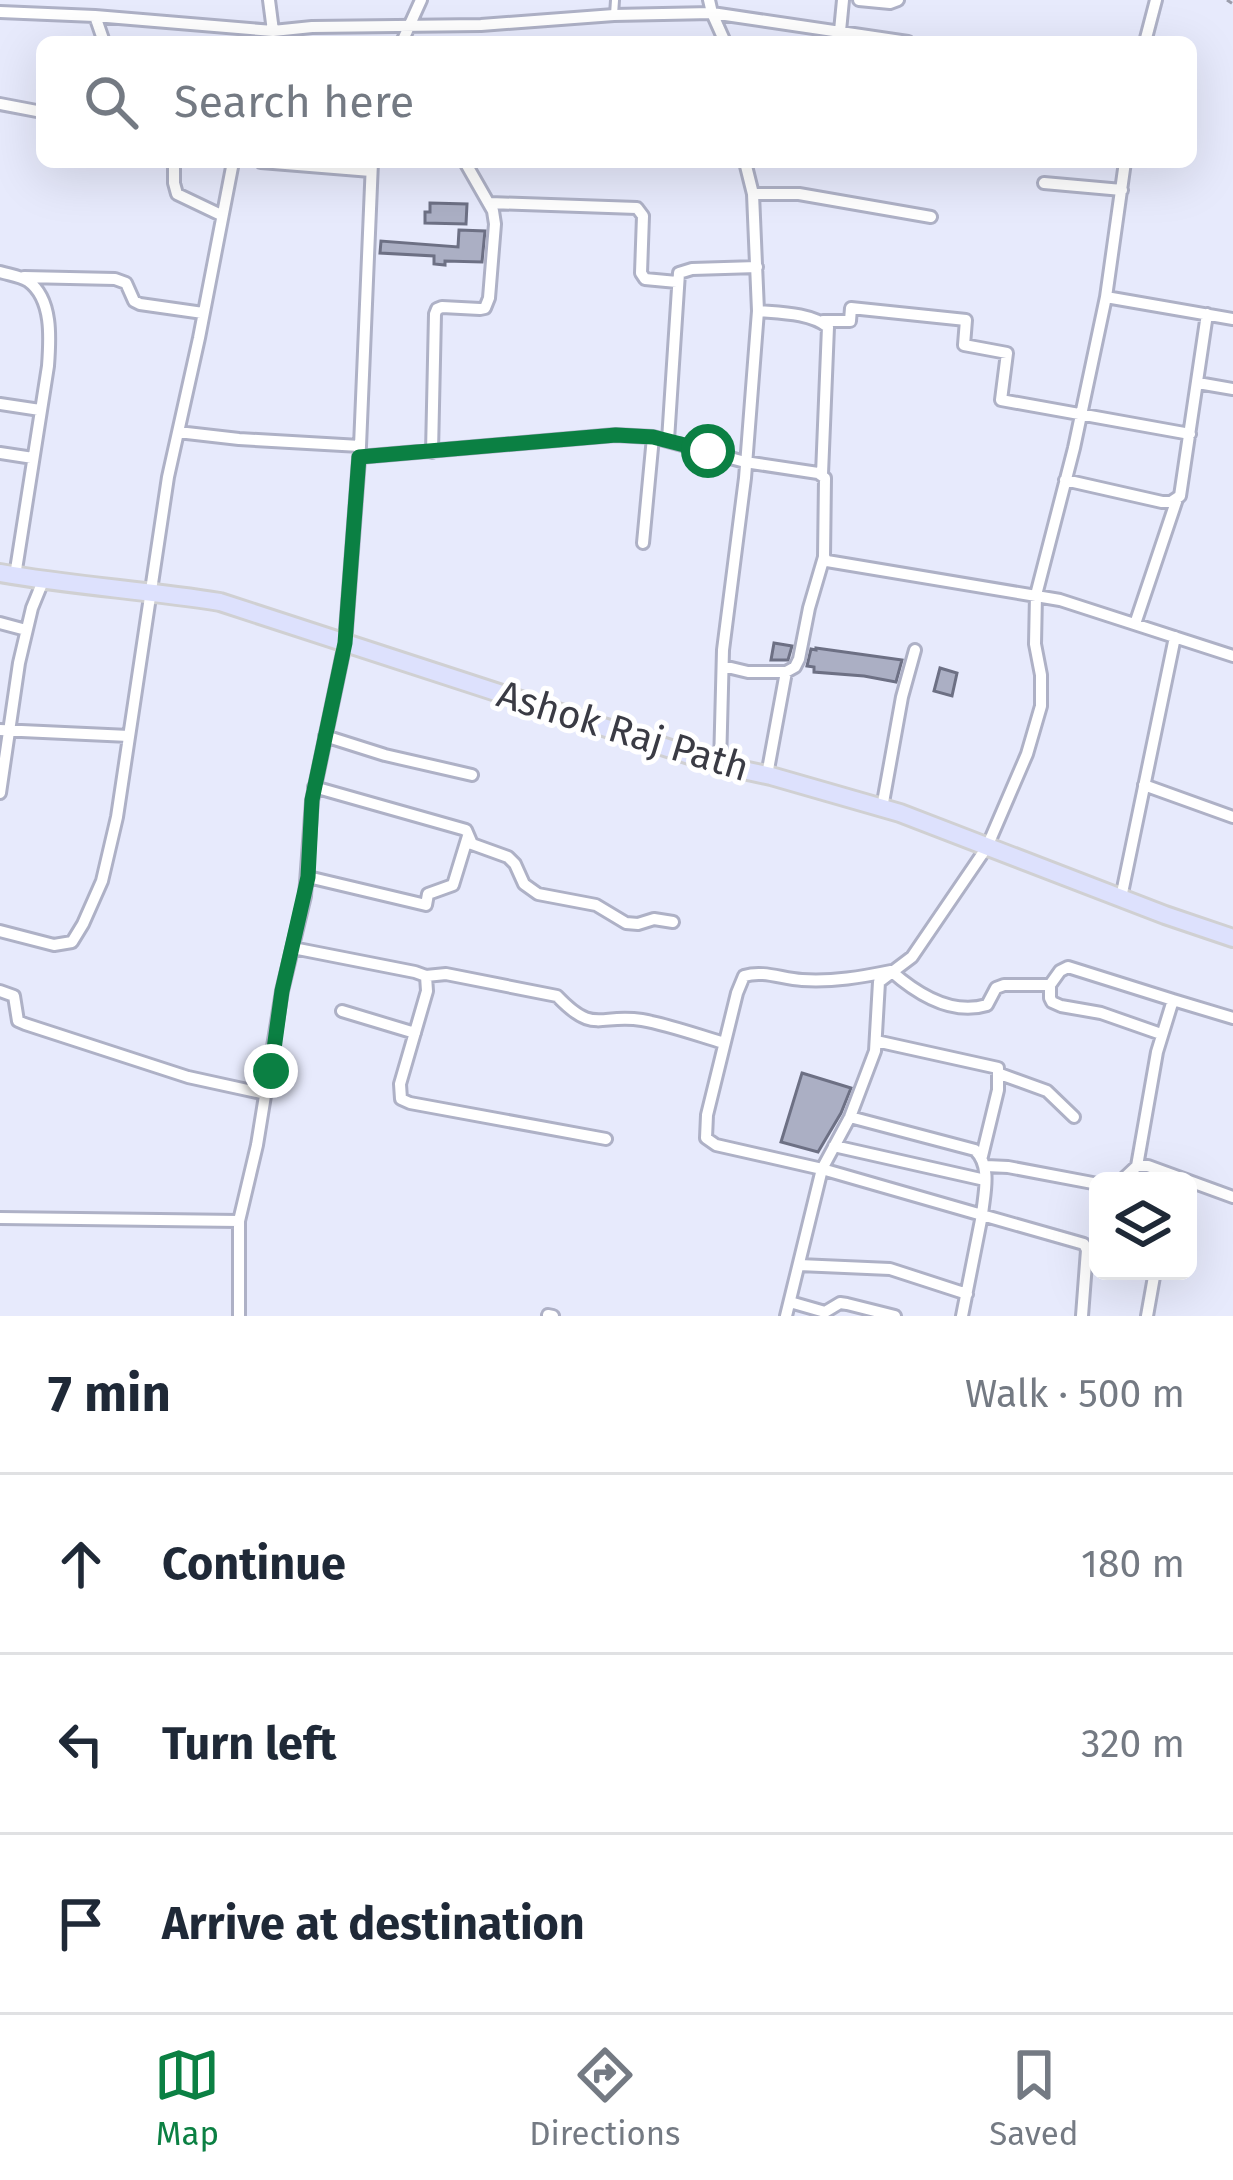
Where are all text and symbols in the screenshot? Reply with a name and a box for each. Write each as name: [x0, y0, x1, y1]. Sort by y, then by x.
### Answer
search box: [36, 36, 1197, 168]
icon: search: [78, 69, 144, 135]
text: Search here: [174, 75, 414, 129]
route start: [681, 424, 735, 478]
street label: Ashok Raj Path: [492, 671, 754, 791]
route end: [244, 1044, 298, 1098]
map controls: [1089, 1172, 1197, 1280]
button: layers: [1089, 1172, 1197, 1280]
text: 7 min: [48, 1363, 171, 1425]
text: Walk · 500 m: [965, 1371, 1185, 1417]
icon: ahead: [48, 1531, 114, 1597]
text: Continue: [162, 1537, 346, 1591]
text: 180 m: [1081, 1541, 1185, 1587]
icon: left: [48, 1711, 114, 1777]
text: Turn left: [162, 1717, 336, 1771]
text: 320 m: [1081, 1721, 1185, 1767]
icon: arrive: [48, 1891, 114, 1957]
text: Arrive at destination: [162, 1897, 585, 1951]
tab: Map: [154, 2042, 220, 2154]
tab: Directions: [529, 2042, 681, 2154]
tab: Saved: [989, 2042, 1079, 2154]

